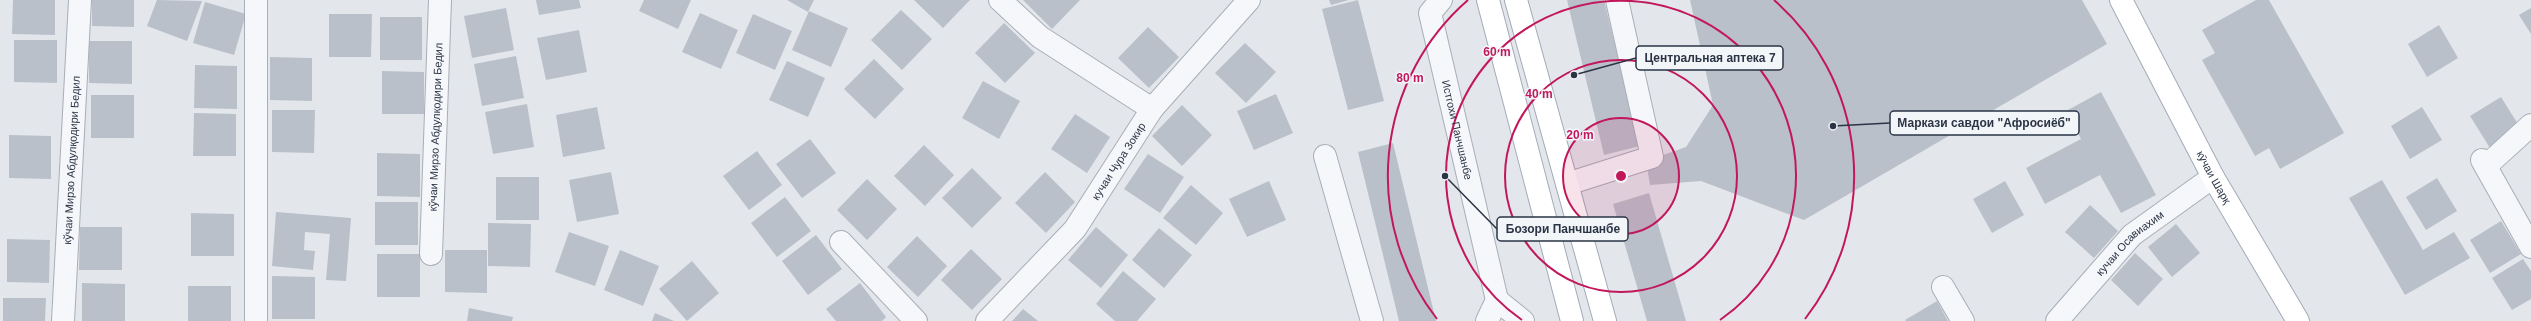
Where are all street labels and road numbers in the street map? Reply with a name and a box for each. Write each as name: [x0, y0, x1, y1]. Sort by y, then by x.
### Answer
street label: кўчаи Мирзо Абдулқодири Бедил: [427, 43, 444, 212]
street label: кўчаи Мирзо Абдулқодири Бедил: [61, 76, 82, 245]
street label: Истгохи Панчшанбе: [1440, 79, 1475, 181]
street label: кучаи Чура Зокир: [1089, 120, 1148, 202]
street label: кӯчаи Шарқ: [2194, 149, 2233, 206]
street label: кучаи Осавиахим: [2094, 208, 2166, 278]

